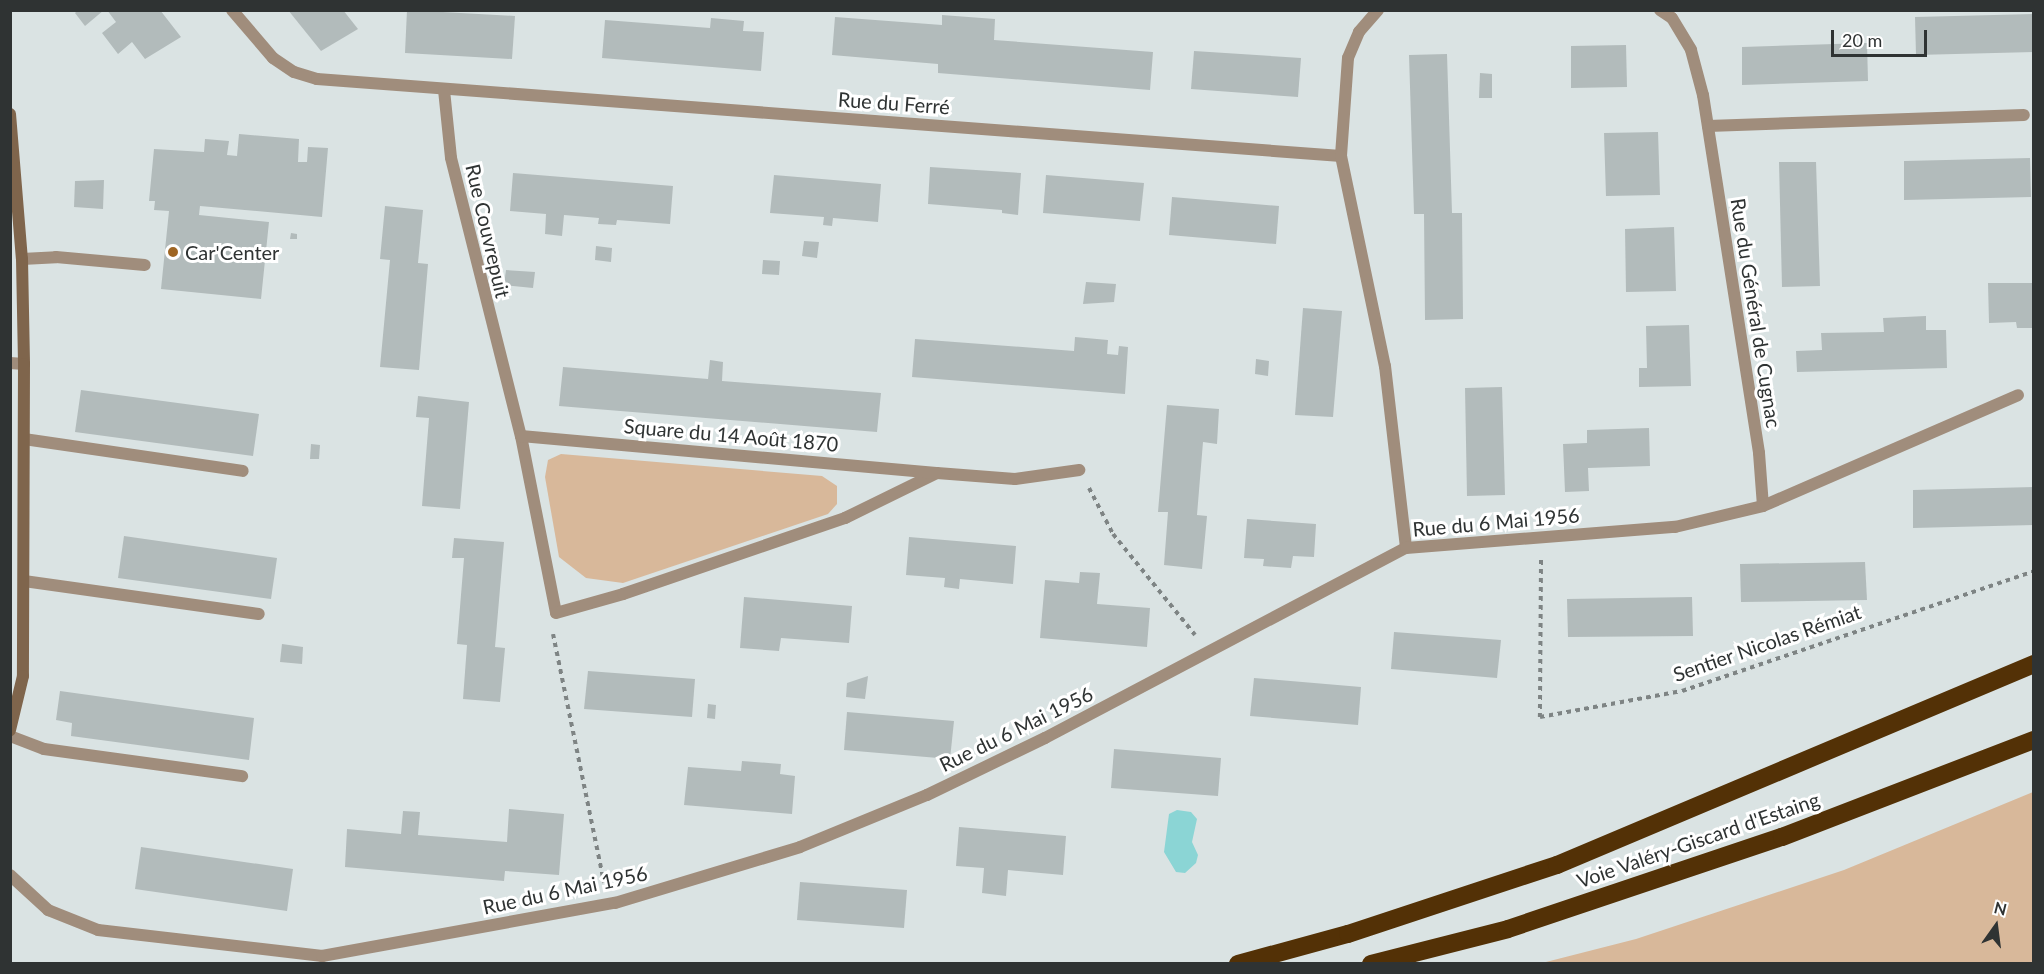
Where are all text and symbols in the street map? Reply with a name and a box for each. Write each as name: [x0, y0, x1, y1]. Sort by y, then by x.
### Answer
scale bar: [1834, 18, 1930, 56]
text: 20 m: [1842, 29, 1882, 51]
street label: Rue du Ferré: [837, 87, 951, 119]
street label: Rue Couvrepuit: [461, 162, 515, 300]
street label: Rue du Général de Cugnac: [1726, 196, 1786, 430]
place label: Car'Center: [185, 240, 279, 264]
marker: Car'Center: [166, 245, 180, 259]
street label: Square du 14 Août 1870: [622, 414, 840, 456]
street label: Rue du 6 Mai 1956: [1411, 503, 1581, 541]
street label: Sentier Nicolas Rémiat: [1670, 600, 1864, 686]
street label: Rue du 6 Mai 1956: [935, 681, 1097, 777]
street label: Voie Valéry-Giscard d'Estaing: [1573, 787, 1823, 893]
street label: Rue du 6 Mai 1956: [481, 861, 649, 919]
north arrow: [1966, 896, 2026, 956]
text: N: [1992, 897, 2009, 919]

